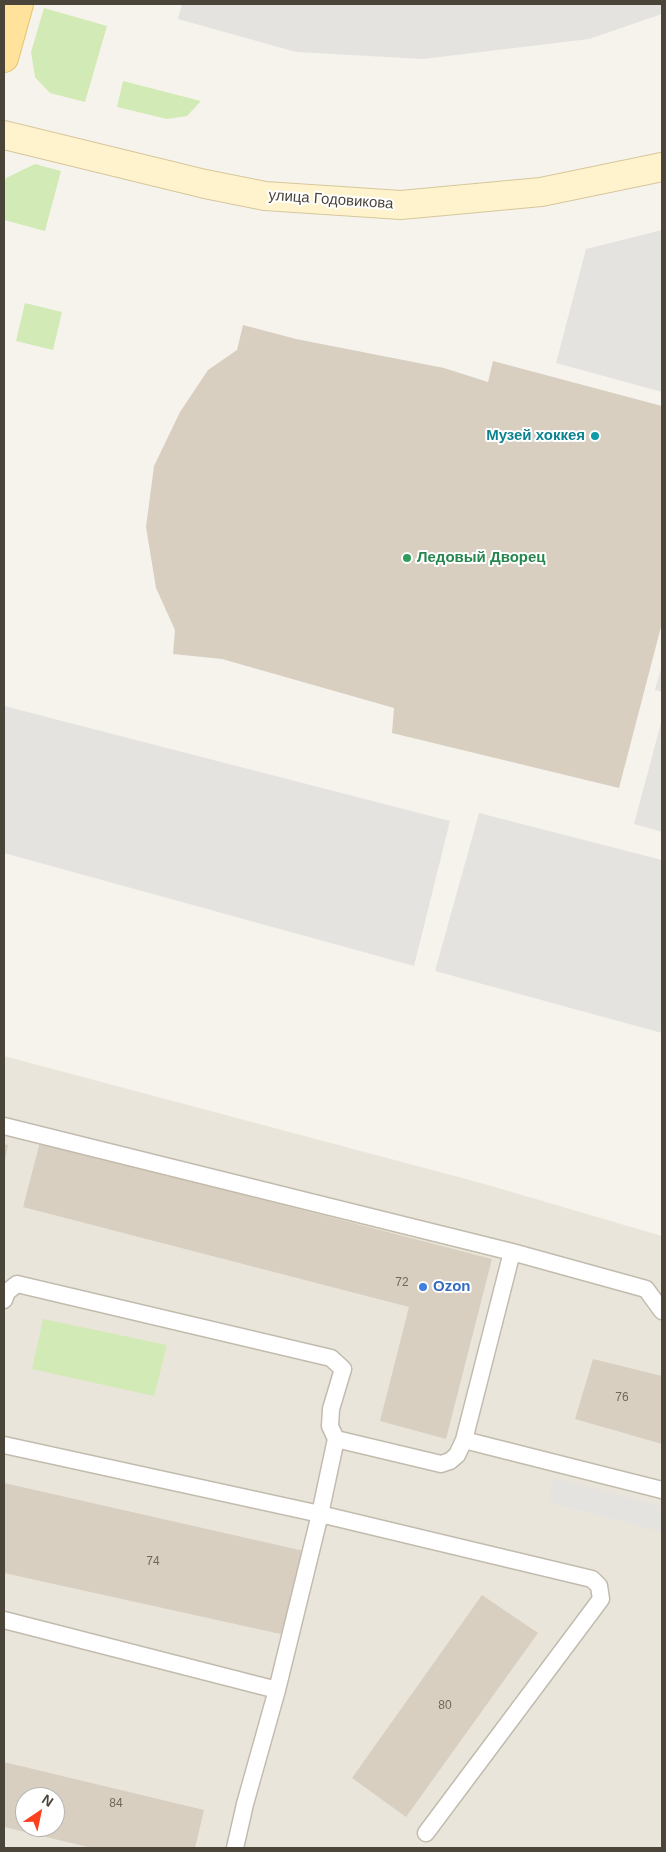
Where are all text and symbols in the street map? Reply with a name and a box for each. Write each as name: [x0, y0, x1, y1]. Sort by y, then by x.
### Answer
street label: улица Годовикова: [268, 187, 394, 213]
place label: Музей хоккея: [486, 427, 585, 445]
marker: Музей хоккея: [589, 430, 601, 442]
place label: Ледовый Дворец: [417, 549, 546, 567]
marker: Ледовый Дворец: [401, 552, 413, 564]
house number: 72: [395, 1276, 409, 1290]
place label: Ozon: [433, 1278, 470, 1296]
marker: Ozon: [417, 1281, 429, 1293]
house number: 76: [615, 1391, 629, 1405]
house number: 74: [146, 1555, 160, 1569]
house number: 80: [438, 1699, 452, 1713]
north arrow: [15, 1787, 65, 1837]
text: N: [39, 1791, 56, 1810]
house number: 84: [109, 1797, 123, 1811]

